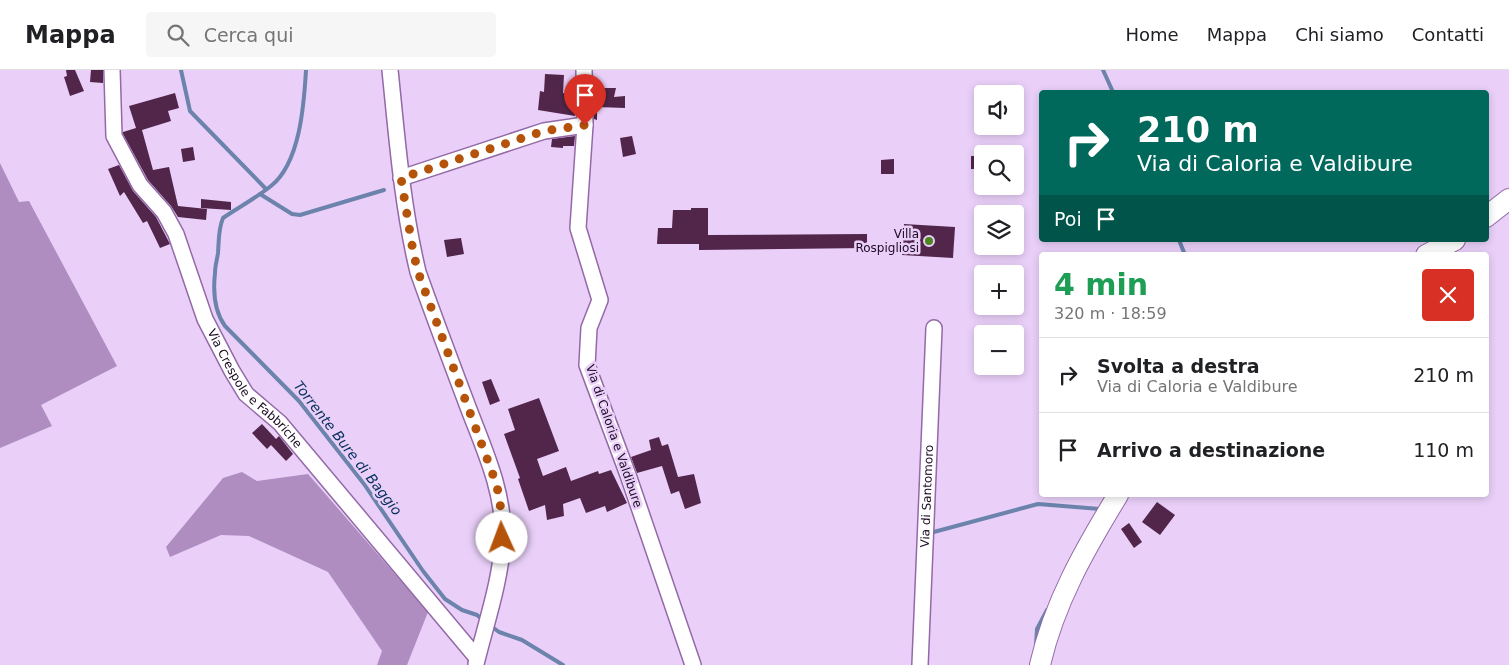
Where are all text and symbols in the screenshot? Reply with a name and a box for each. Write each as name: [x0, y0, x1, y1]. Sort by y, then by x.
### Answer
search box: [146, 12, 496, 57]
text: Mappa: [25, 21, 116, 49]
icon: search: [164, 21, 192, 49]
text: Cerca qui: [204, 24, 294, 46]
text: Home: [1126, 24, 1179, 45]
text: Mappa: [1207, 24, 1267, 45]
text: Chi siamo: [1295, 24, 1384, 45]
text: Contatti: [1412, 24, 1484, 45]
pin: [564, 74, 606, 125]
icon: arrive: [571, 81, 599, 109]
map controls: [974, 85, 1024, 375]
button: sound: [974, 85, 1024, 135]
icon: right: [1054, 110, 1119, 175]
text: 210 m: [1137, 110, 1259, 150]
button: search: [974, 145, 1024, 195]
text: Via di Caloria e Valdibure: [1137, 151, 1413, 176]
button: layers: [974, 205, 1024, 255]
icon: arrive: [1092, 205, 1120, 233]
text: Poi: [1054, 208, 1082, 230]
place label: Villa Rospigliosi: [855, 227, 919, 255]
marker: Villa Rospigliosi: [923, 235, 935, 247]
button: +: [974, 265, 1024, 315]
text: 4 min: [1054, 267, 1148, 302]
button: close: [1422, 269, 1474, 321]
text: 320 m · 18:59: [1054, 304, 1167, 323]
button: −: [974, 325, 1024, 375]
street label: Via Crespole e Fabbriche: [204, 327, 305, 451]
text: Svolta a destra: [1097, 355, 1260, 377]
icon: right: [1054, 361, 1082, 389]
street label: Via di Caloria e Valdibure: [583, 363, 645, 509]
text: 210 m: [1413, 364, 1474, 386]
text: Via di Caloria e Valdibure: [1097, 377, 1298, 396]
water label: Torrente Bure di Baggio: [291, 378, 405, 518]
icon: arrive: [1054, 436, 1082, 464]
text: Arrivo a destinazione: [1097, 439, 1325, 461]
text: 110 m: [1413, 439, 1474, 461]
street label: Via di Santomoro: [918, 444, 936, 548]
position arrow: [475, 511, 527, 563]

